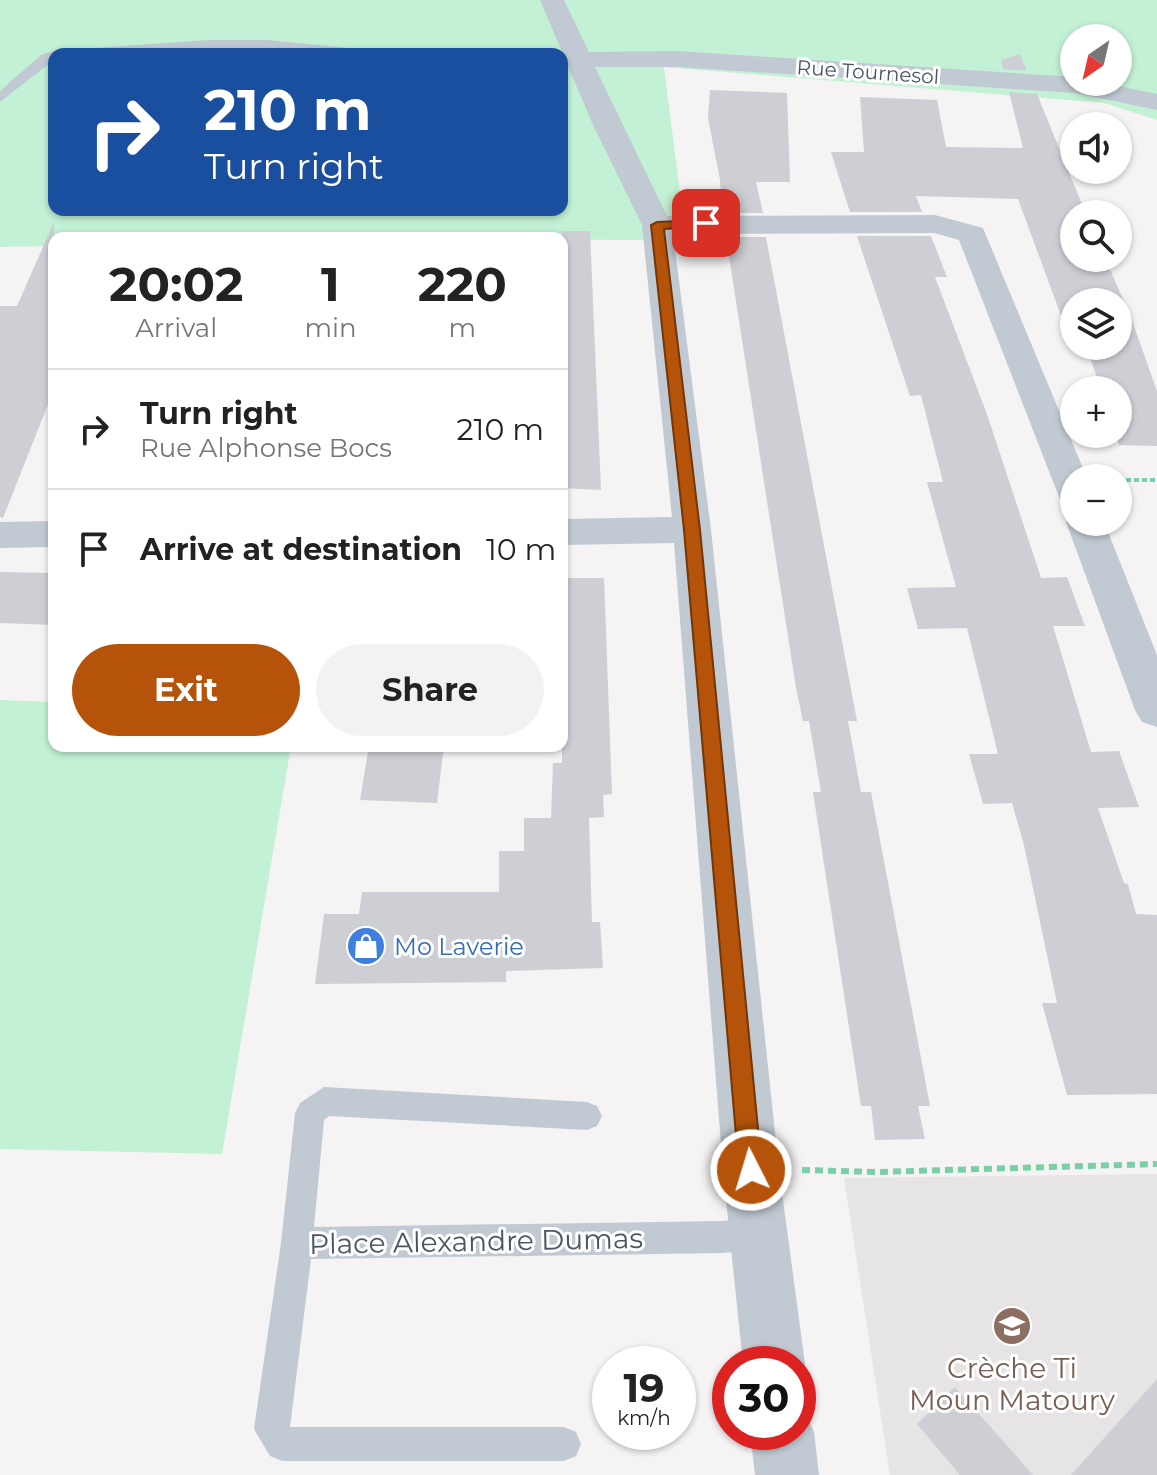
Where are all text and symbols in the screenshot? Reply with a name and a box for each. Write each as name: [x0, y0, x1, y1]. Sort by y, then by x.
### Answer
north arrow: [1060, 24, 1132, 96]
map controls: [1060, 24, 1132, 536]
street label: Rue Tournesol: [796, 55, 940, 89]
text: 210 m: [204, 76, 372, 144]
icon: right: [72, 80, 176, 184]
button: sound: [1060, 112, 1132, 184]
text: Turn right: [204, 144, 384, 188]
pin: [672, 189, 740, 257]
button: search: [1060, 200, 1132, 272]
icon: arrive: [684, 201, 728, 245]
text: 20:02: [109, 255, 243, 313]
text: 1: [321, 255, 340, 313]
text: 220: [418, 255, 507, 313]
button: layers: [1060, 288, 1132, 360]
text: Arrival: [135, 312, 217, 344]
text: min: [304, 312, 357, 344]
text: m: [448, 312, 476, 344]
button: +: [1060, 376, 1132, 448]
text: Turn right: [140, 395, 297, 432]
icon: right: [72, 407, 116, 451]
text: 210 m: [457, 411, 544, 448]
text: Rue Alphonse Bocs: [140, 432, 392, 464]
button: −: [1060, 464, 1132, 536]
icon: arrive: [72, 527, 116, 571]
text: Arrive at destination: [140, 531, 462, 568]
text: 10 m: [486, 531, 556, 568]
button: Exit: [72, 644, 300, 736]
button: Share: [316, 644, 544, 736]
shop icon: Mo Laverie: [345, 925, 387, 967]
place label: Mo Laverie: [394, 932, 524, 961]
position arrow: [709, 1128, 793, 1212]
street label: Place Alexandre Dumas: [309, 1221, 643, 1261]
school or university icon: Crèche Ti Moun Matoury: [991, 1305, 1033, 1347]
speed limit sign: 30: [712, 1346, 816, 1450]
place label: Crèche Ti Moun Matoury: [909, 1351, 1116, 1417]
text: 19: [623, 1363, 665, 1412]
text: km/h: [617, 1406, 671, 1430]

